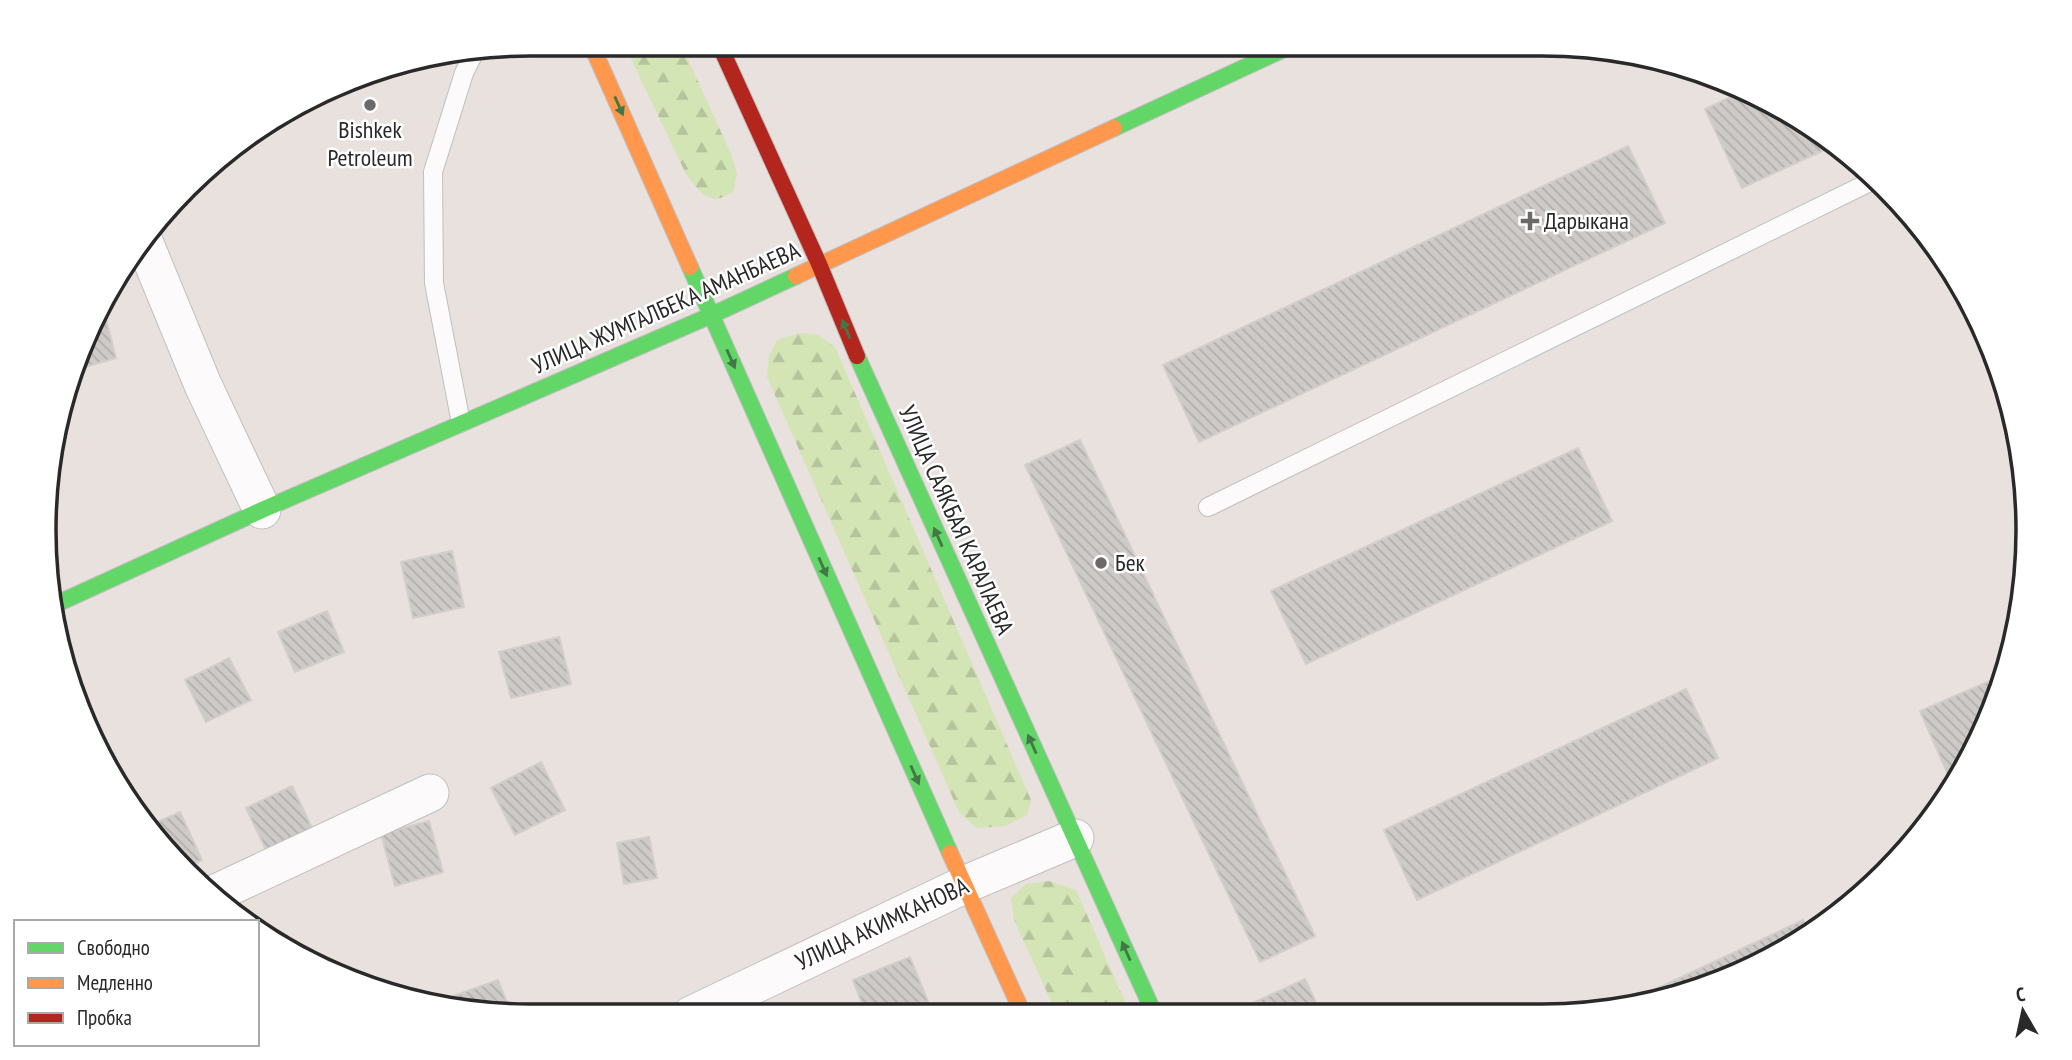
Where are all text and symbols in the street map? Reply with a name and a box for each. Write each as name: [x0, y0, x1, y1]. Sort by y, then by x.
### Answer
one-way arrow: [613, 96, 625, 116]
marker: Bishkek Petroleum: [362, 97, 378, 113]
place label: Bishkek Petroleum: [327, 114, 413, 173]
place label: Дарыкана: [1544, 205, 1629, 236]
marker: Дарыкана: [1522, 213, 1538, 229]
street label: УЛИЦА ЖУМГАЛБЕКА АМАНБАЕВА: [527, 234, 805, 381]
one-way arrow: [840, 318, 851, 339]
one-way arrow: [726, 348, 737, 369]
street label: УЛИЦА САЯКБАЯ КАРАЛАЕВА: [892, 400, 1021, 640]
one-way arrow: [932, 526, 943, 547]
place label: Бек: [1115, 547, 1146, 578]
marker: Бек: [1093, 555, 1109, 571]
one-way arrow: [817, 557, 829, 577]
one-way arrow: [1026, 734, 1038, 754]
one-way arrow: [909, 765, 921, 785]
street label: УЛИЦА АКИМКАНОВА: [790, 870, 974, 977]
legend: [14, 920, 259, 1046]
text: Свободно: [77, 934, 150, 961]
one-way arrow: [1120, 941, 1132, 961]
text: Медленно: [77, 969, 153, 996]
north arrow: [1988, 976, 2058, 1046]
text: С: [2014, 982, 2027, 1007]
text: Пробка: [77, 1004, 132, 1031]

